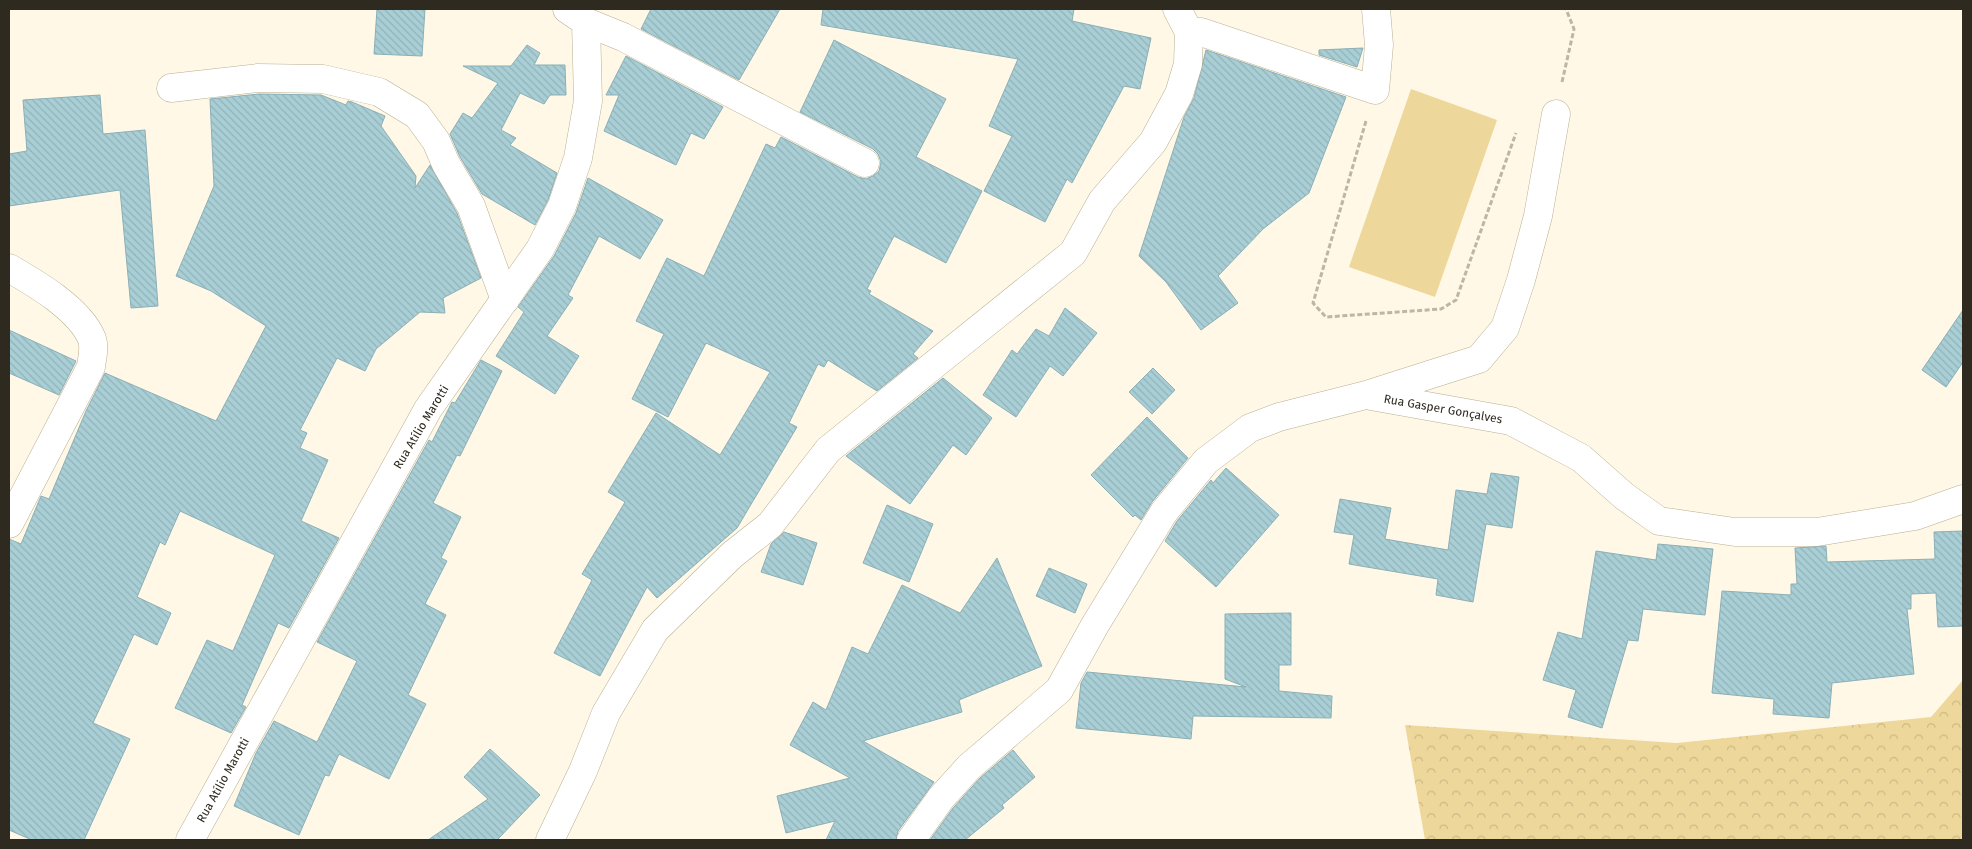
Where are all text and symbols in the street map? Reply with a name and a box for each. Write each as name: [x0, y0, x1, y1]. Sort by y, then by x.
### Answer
street label: Rua Atílio Marotti: [391, 383, 451, 471]
street label: Rua Gasper Gonçalves: [1383, 392, 1504, 426]
street label: Rua Atílio Marotti: [194, 735, 252, 825]

